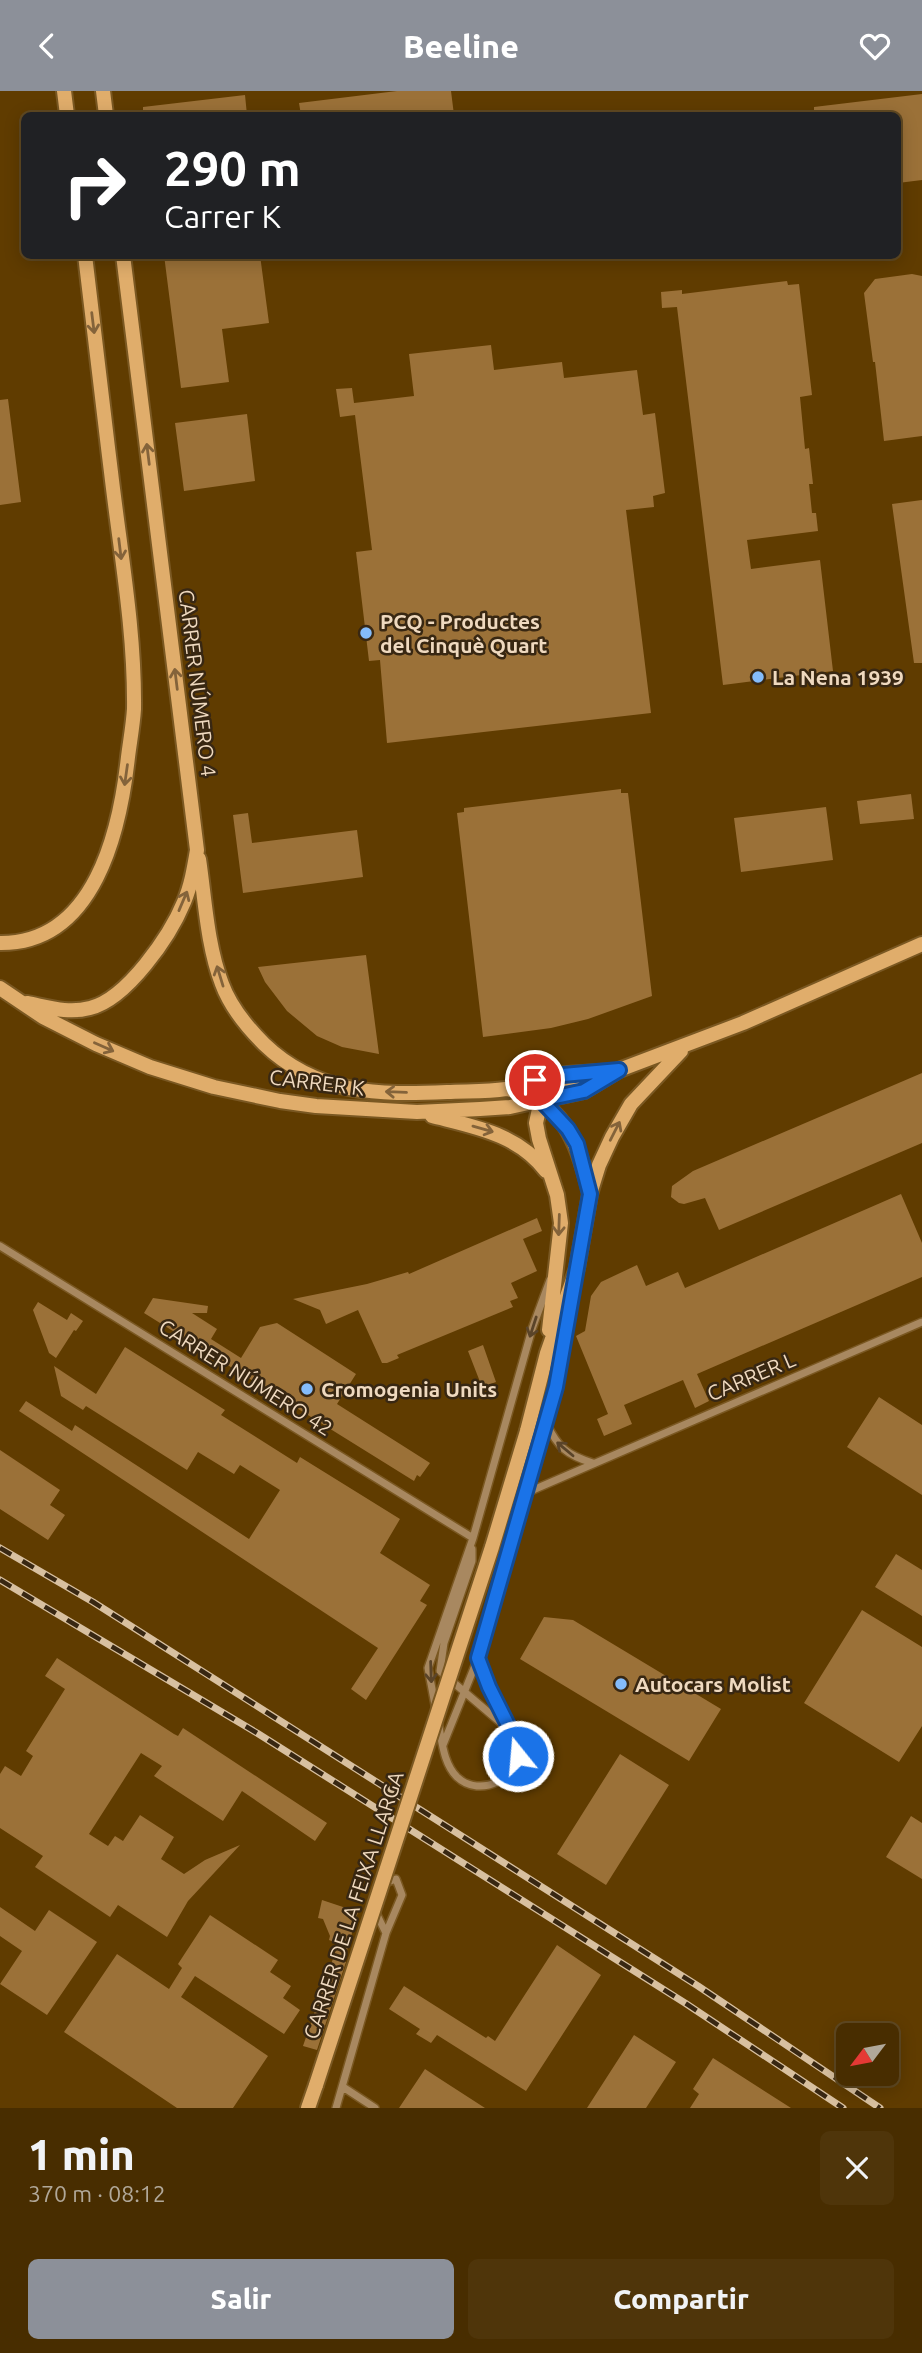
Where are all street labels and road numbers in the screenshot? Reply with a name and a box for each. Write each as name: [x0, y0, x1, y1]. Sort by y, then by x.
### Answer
street label: CARRER NÚMERO 4: [175, 588, 221, 778]
street label: CARRER K: [268, 1064, 366, 1100]
street label: CARRER NÚMERO 42: [155, 1314, 337, 1440]
street label: CARRER L: [703, 1347, 799, 1405]
street label: CARRER DE LA FEIXA LLARGA: [298, 1768, 408, 2042]

